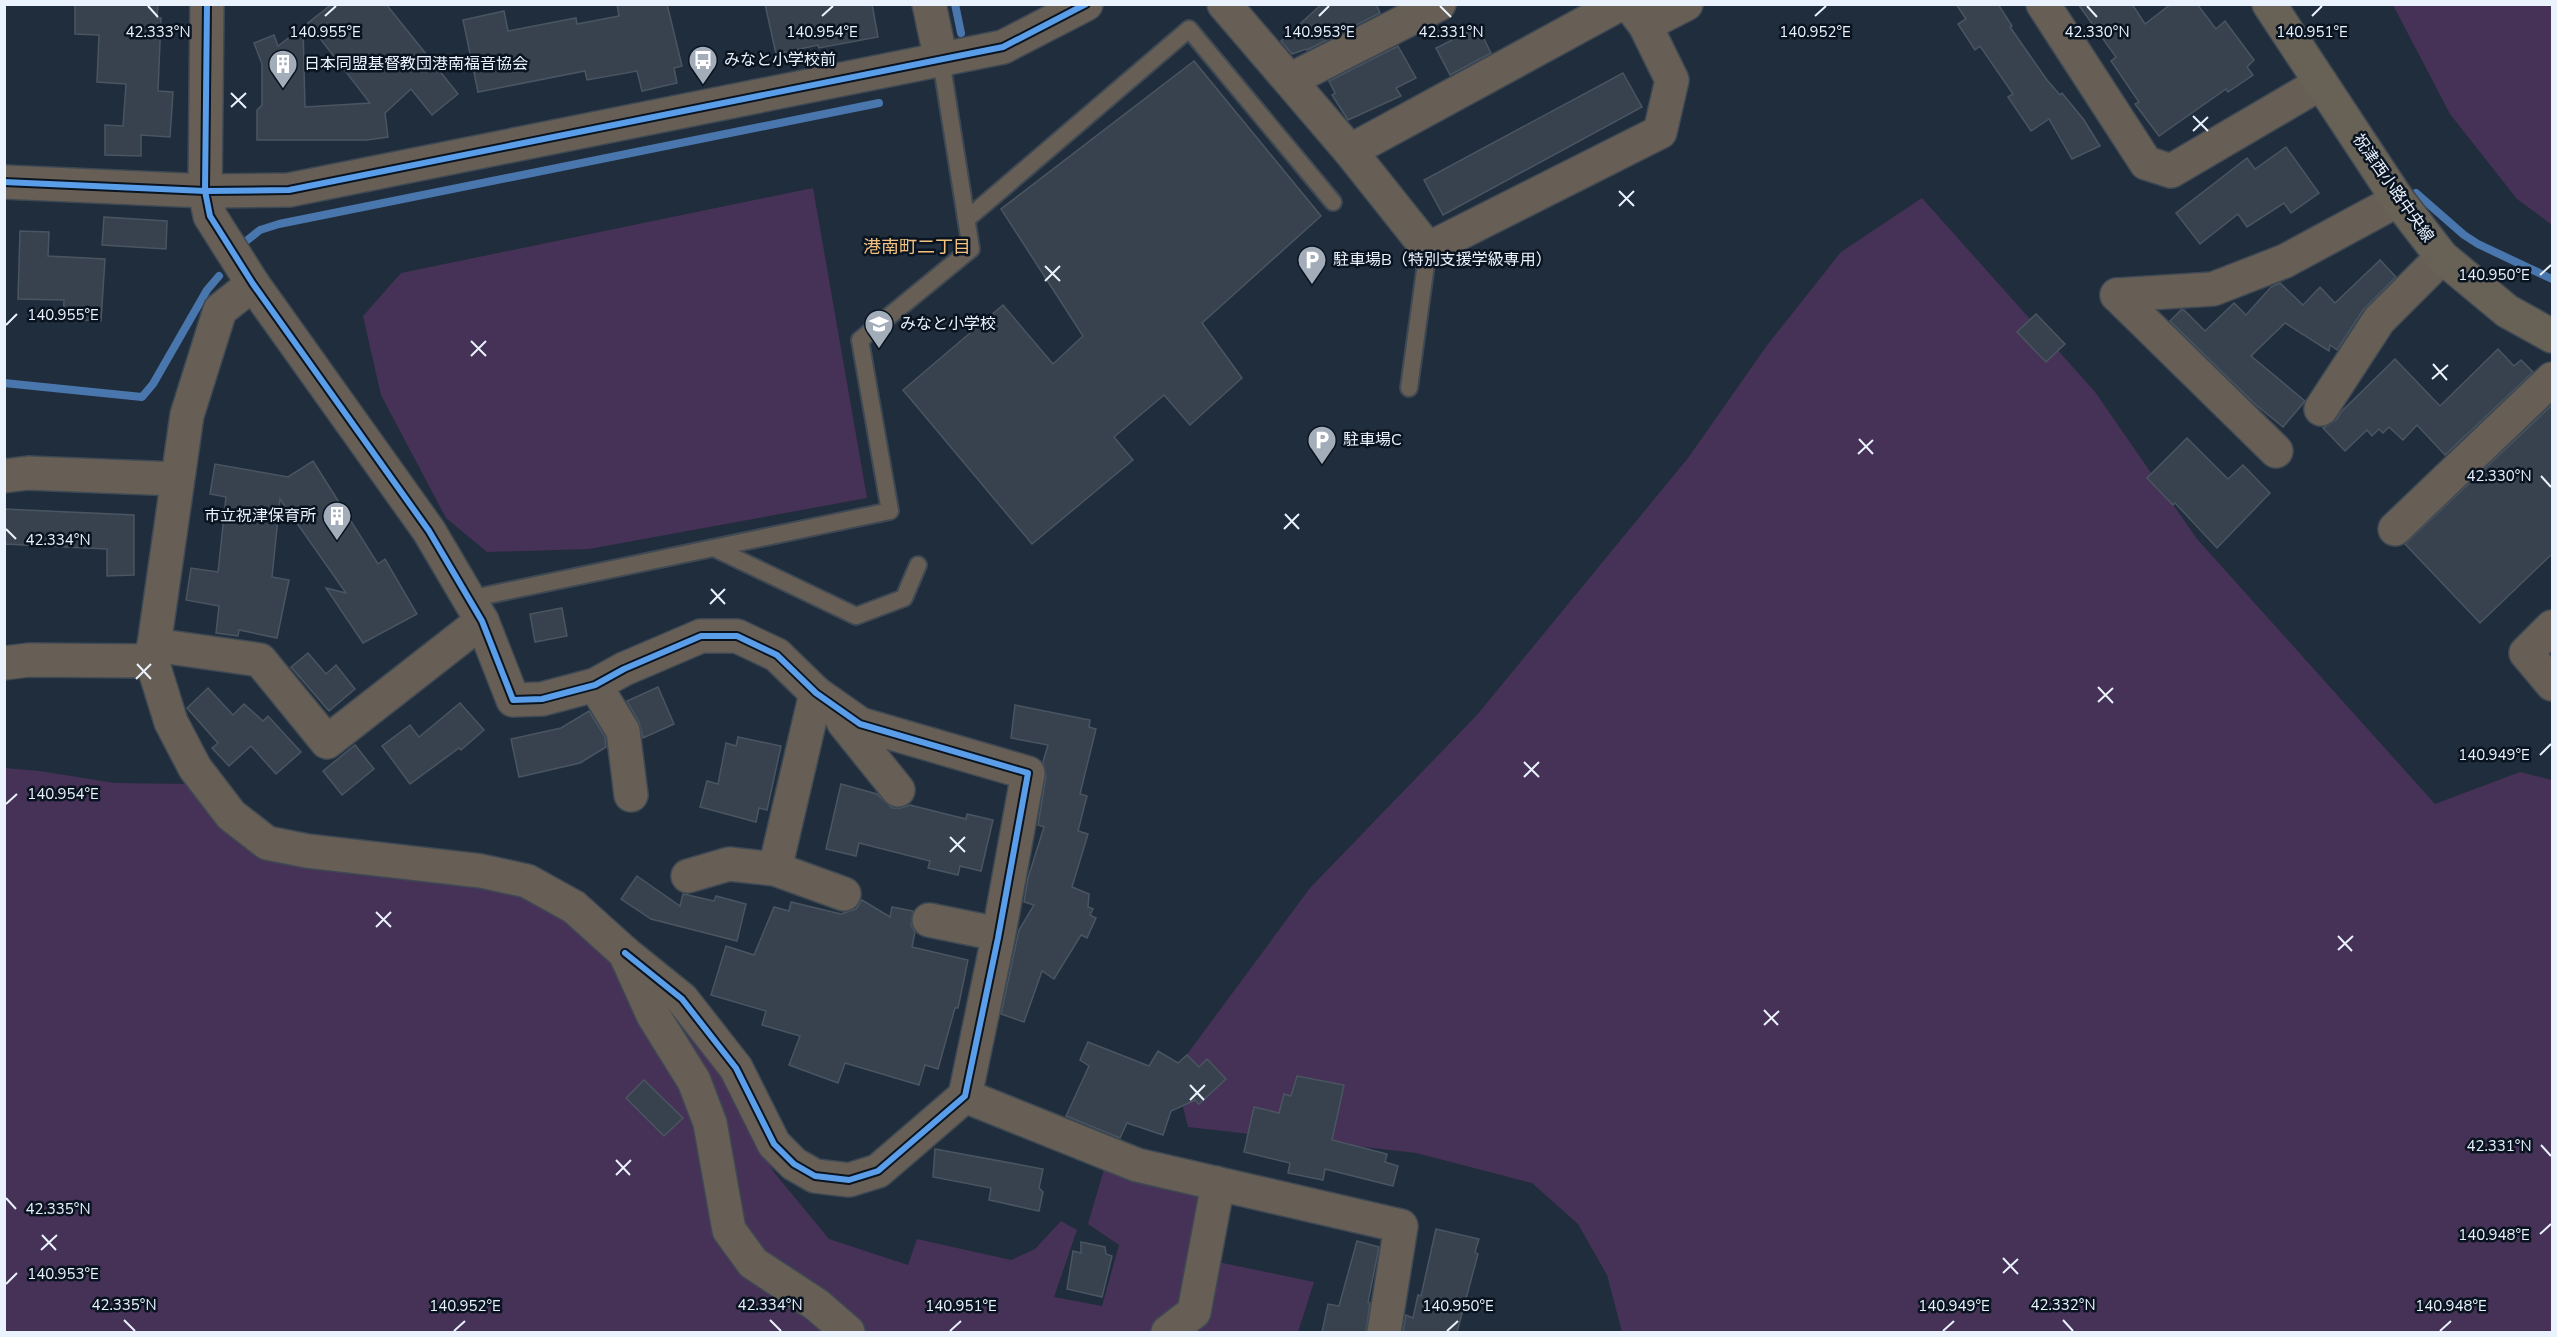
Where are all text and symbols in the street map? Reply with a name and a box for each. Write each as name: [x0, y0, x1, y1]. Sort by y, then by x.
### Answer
text: 42.333°N: [125, 22, 191, 42]
text: 140.955°E: [289, 22, 361, 42]
text: 140.954°E: [786, 22, 858, 42]
text: 140.953°E: [1283, 22, 1355, 42]
text: 42.331°N: [1418, 22, 1484, 42]
text: 140.952°E: [1779, 22, 1851, 42]
text: 42.330°N: [2064, 22, 2130, 42]
text: 140.951°E: [2276, 22, 2348, 42]
bus stop icon: みなと小学校前: [687, 44, 719, 86]
building icon: 日本同盟基督教団港南福音協会: [267, 48, 299, 90]
place label: みなと小学校前: [724, 49, 836, 71]
place label: 日本同盟基督教団港南福音協会: [304, 53, 528, 75]
street label: 祝津西小路中央線: [2347, 129, 2439, 247]
district label: 港南町二丁目: [863, 235, 971, 259]
parking icon: 駐車場B（特別支援学級専用）: [1296, 244, 1328, 286]
place label: 駐車場B（特別支援学級専用）: [1333, 249, 1552, 271]
text: 140.950°E: [2458, 265, 2530, 285]
text: 140.955°E: [27, 305, 99, 325]
school or university icon: みなと小学校: [863, 308, 895, 350]
place label: みなと小学校: [900, 313, 996, 335]
parking icon: 駐車場C: [1306, 424, 1338, 466]
place label: 駐車場C: [1343, 429, 1402, 451]
text: 42.330°N: [2466, 466, 2532, 486]
building icon: 市立祝津保育所: [321, 500, 353, 542]
place label: 市立祝津保育所: [204, 505, 316, 527]
text: 42.334°N: [25, 530, 91, 550]
text: 140.949°E: [2458, 745, 2530, 765]
text: 140.954°E: [27, 784, 99, 804]
text: 42.331°N: [2466, 1136, 2532, 1156]
text: 42.335°N: [25, 1199, 91, 1219]
text: 140.948°E: [2458, 1225, 2530, 1245]
text: 140.953°E: [27, 1264, 99, 1284]
text: 42.335°N: [91, 1295, 157, 1315]
text: 42.334°N: [737, 1295, 803, 1315]
text: 42.332°N: [2030, 1295, 2096, 1315]
text: 140.952°E: [429, 1296, 501, 1316]
text: 140.951°E: [925, 1296, 997, 1316]
text: 140.950°E: [1422, 1296, 1494, 1316]
text: 140.949°E: [1918, 1296, 1990, 1316]
text: 140.948°E: [2415, 1296, 2487, 1316]

